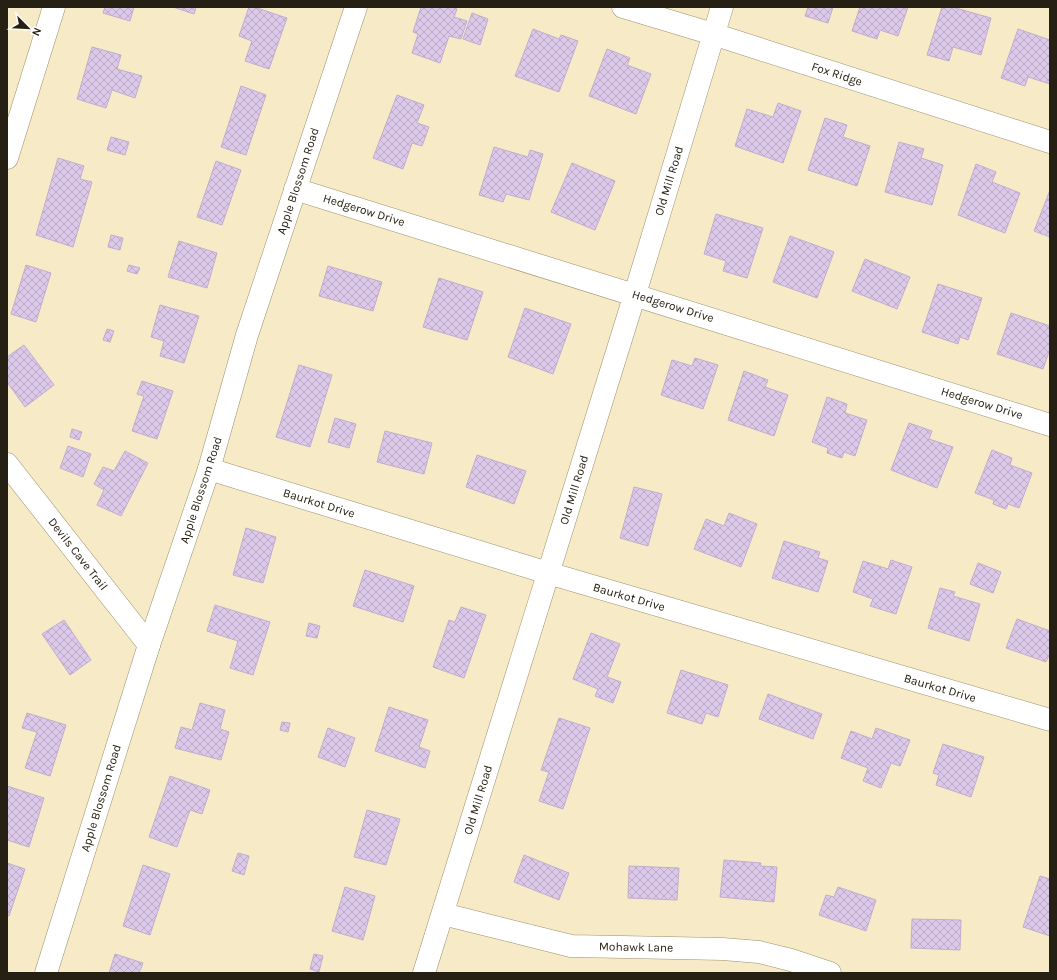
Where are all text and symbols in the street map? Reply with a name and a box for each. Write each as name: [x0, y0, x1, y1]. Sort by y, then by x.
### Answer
north arrow: [8, 8, 48, 48]
text: N: [29, 26, 44, 38]
street label: Fox Ridge: [810, 59, 864, 89]
street label: Apple Blossom Road: [274, 126, 322, 236]
street label: Old Mill Road: [652, 145, 686, 217]
street label: Hedgerow Drive: [321, 191, 407, 229]
street label: Hedgerow Drive: [630, 287, 716, 325]
street label: Hedgerow Drive: [939, 384, 1025, 422]
street label: Apple Blossom Road: [177, 435, 225, 545]
street label: Old Mill Road: [557, 454, 591, 526]
street label: Baurkot Drive: [281, 485, 357, 521]
street label: Devils Cave Trail: [45, 515, 111, 593]
street label: Baurkot Drive: [591, 580, 667, 614]
street label: Baurkot Drive: [902, 671, 978, 705]
street label: Apple Blossom Road: [78, 743, 124, 853]
street label: Old Mill Road: [461, 764, 495, 836]
street label: Mohawk Lane: [599, 939, 673, 955]

